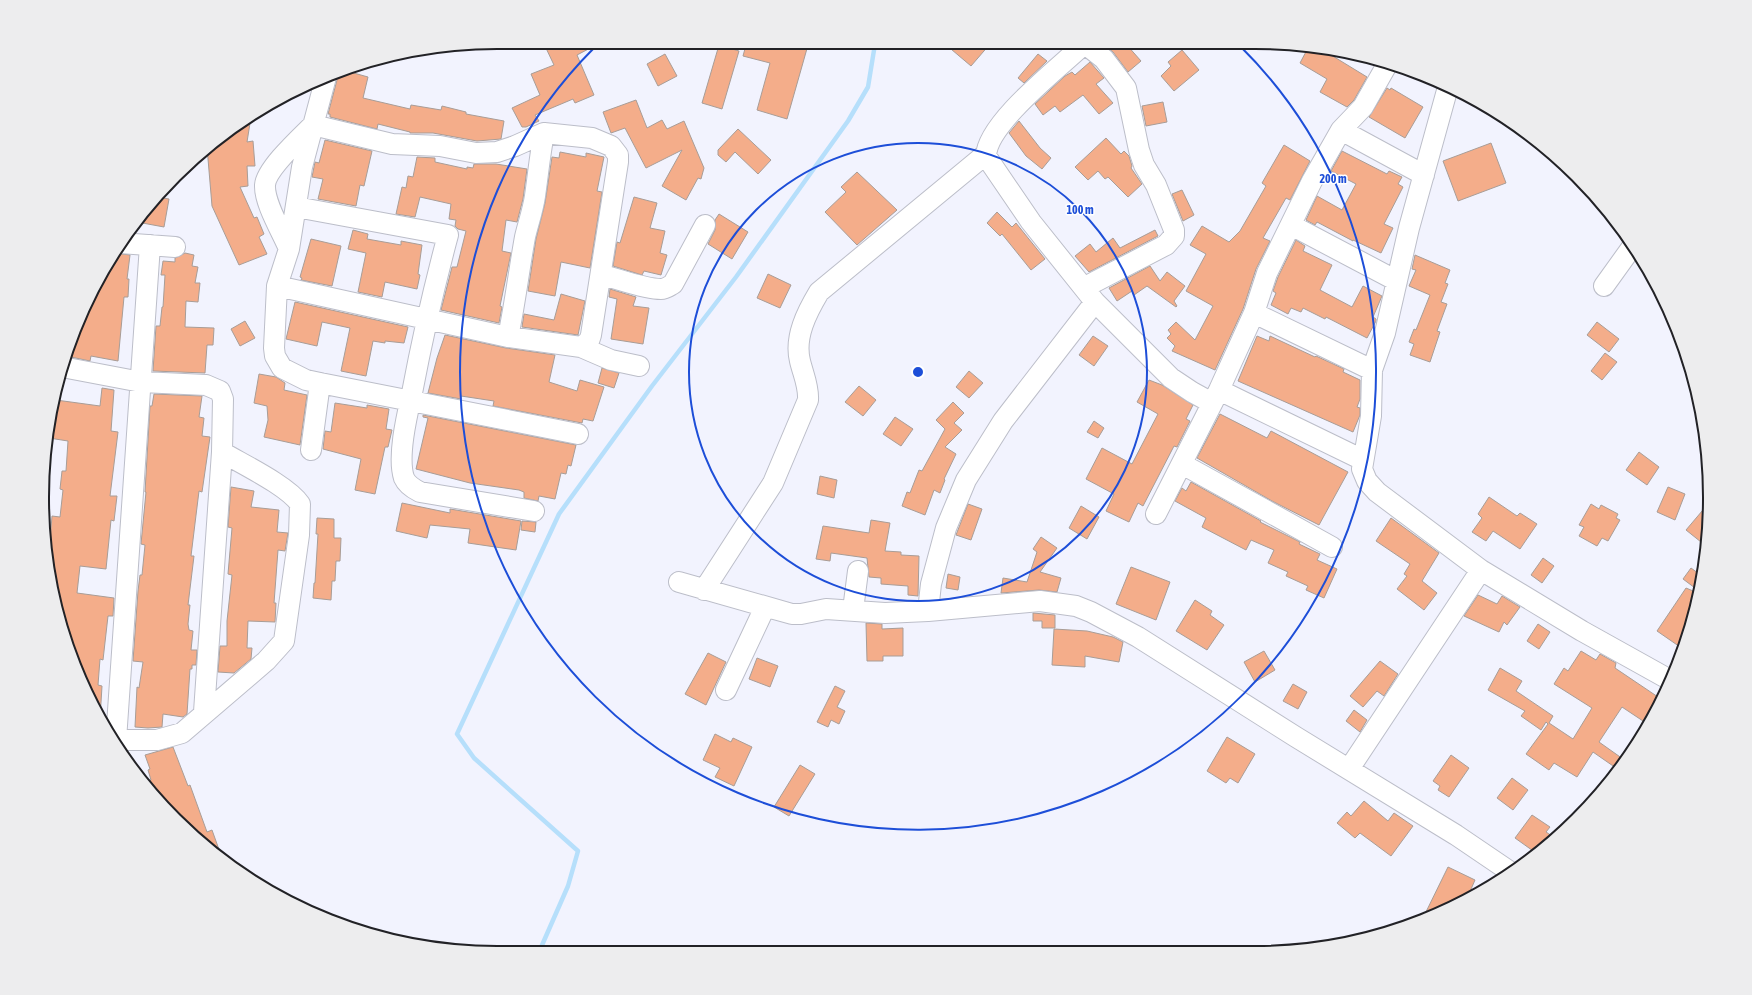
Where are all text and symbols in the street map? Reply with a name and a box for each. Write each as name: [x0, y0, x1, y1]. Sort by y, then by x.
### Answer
text: 200 m: [1319, 172, 1347, 186]
text: 100 m: [1066, 203, 1094, 217]
centre of rings: [911, 365, 925, 379]

